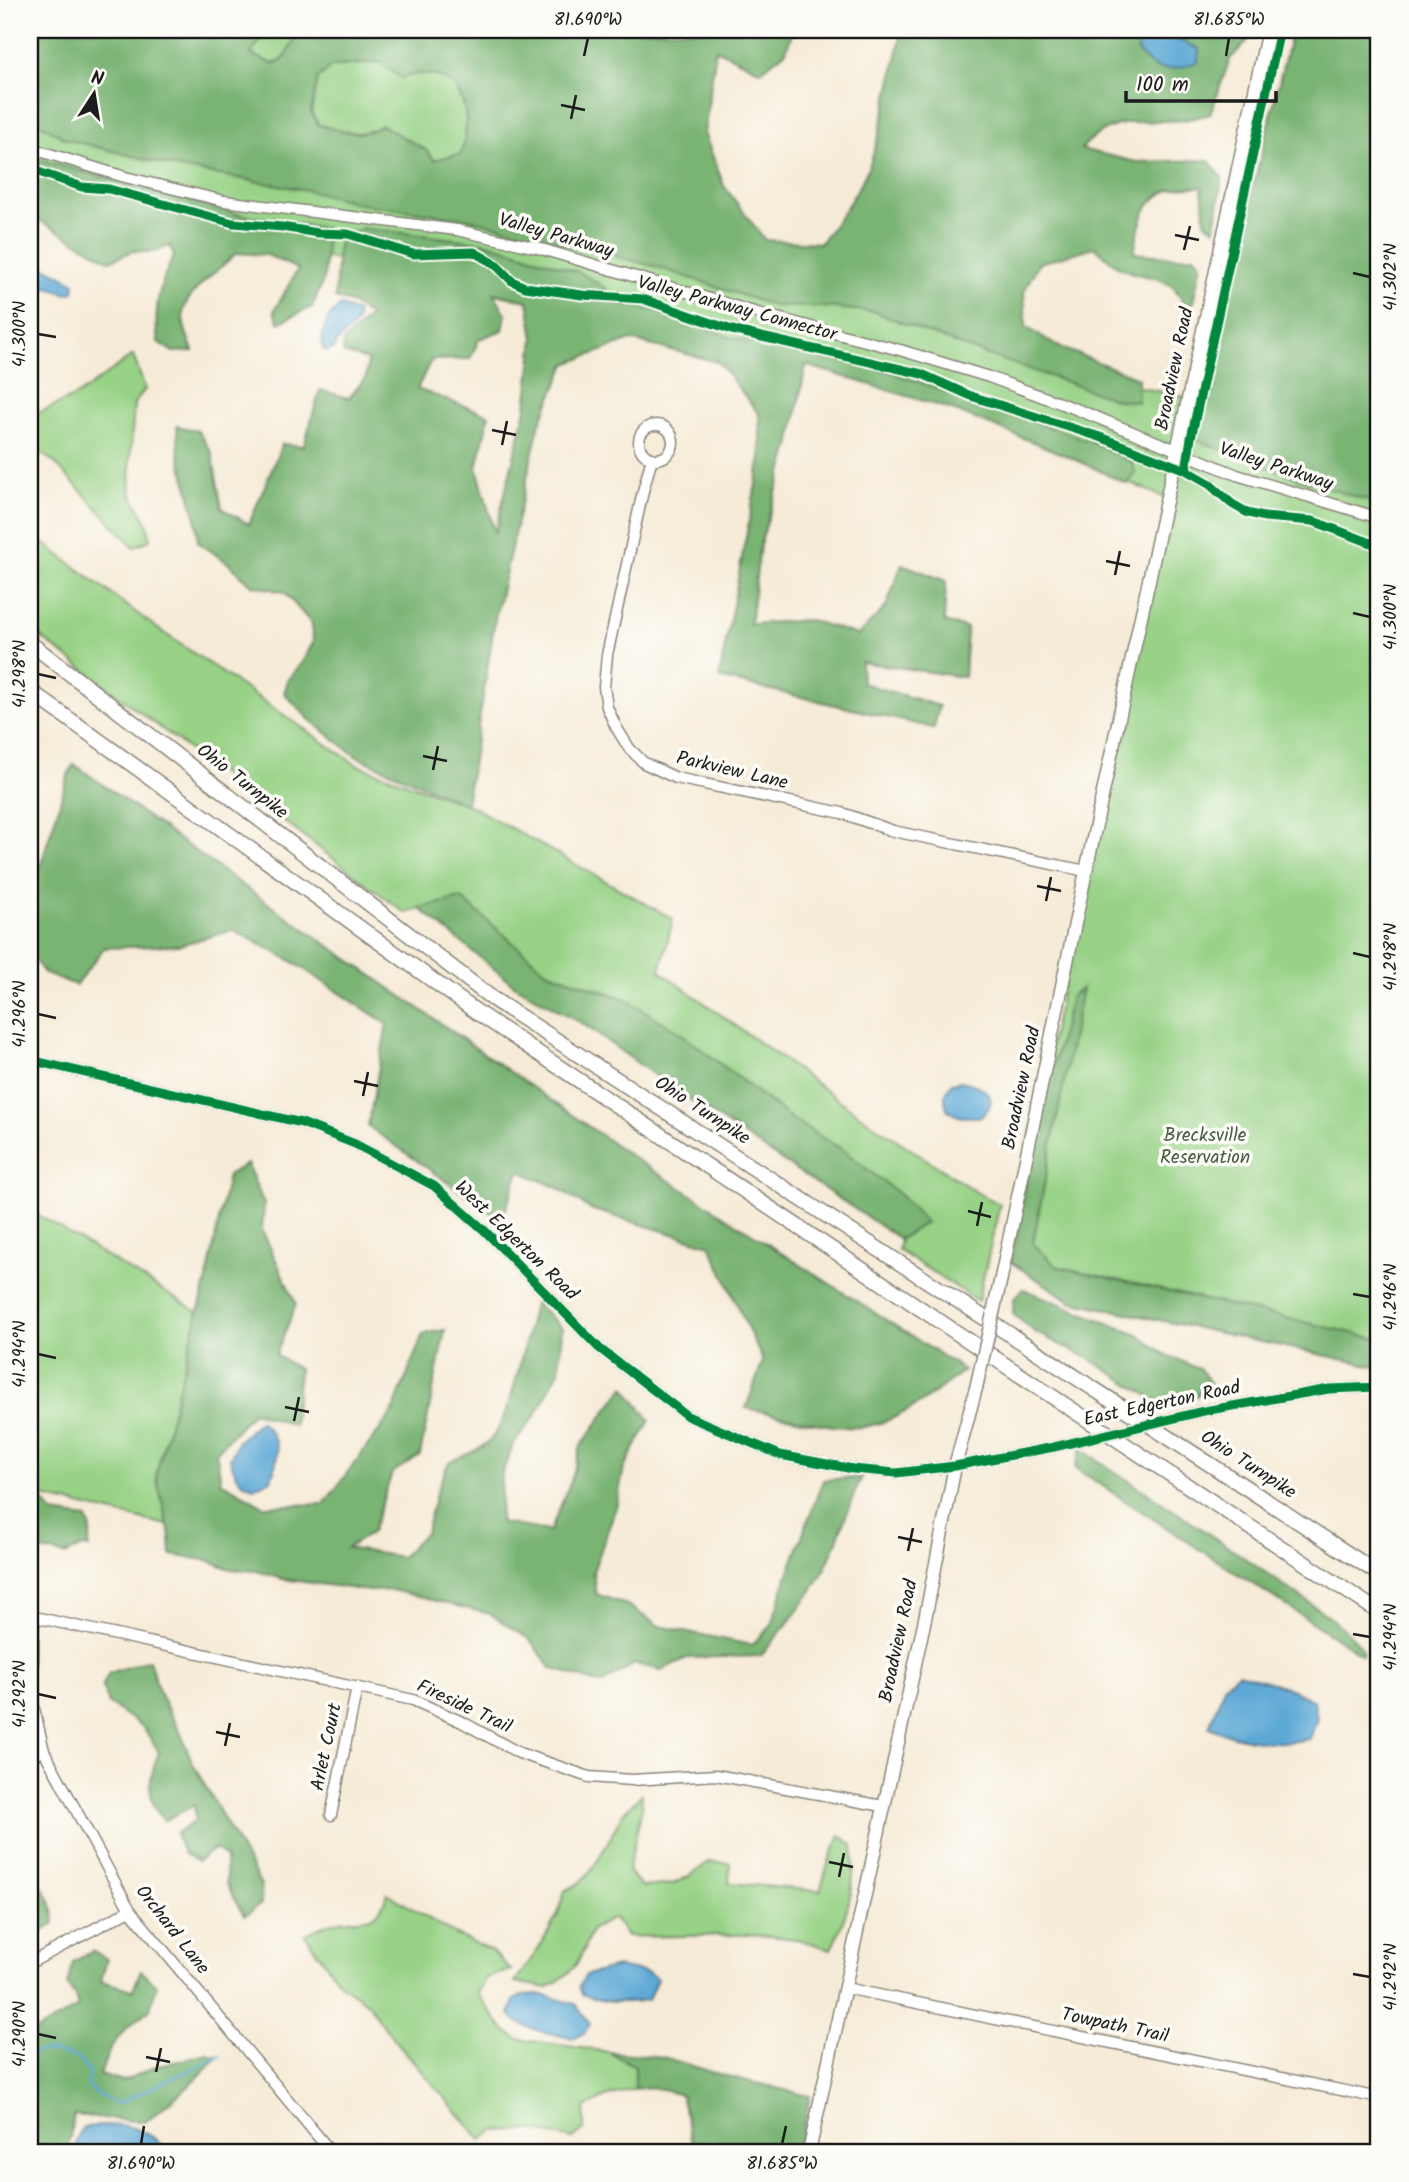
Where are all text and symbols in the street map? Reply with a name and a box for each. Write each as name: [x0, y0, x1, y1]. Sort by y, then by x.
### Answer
text: 81.690°W: [554, 6, 622, 35]
text: 81.685°W: [1193, 6, 1265, 35]
north arrow: [60, 60, 130, 130]
scale bar: [1126, 60, 1276, 104]
text: N: [88, 63, 106, 95]
text: 100 m: [1136, 69, 1189, 102]
street label: Valley Parkway: [495, 205, 618, 267]
text: 41.302°N: [1377, 243, 1406, 311]
street label: Valley Parkway Connector: [634, 268, 842, 351]
text: 41.300°N: [6, 301, 35, 367]
street label: Broadview Road: [1147, 304, 1203, 433]
street label: Valley Parkway: [1215, 434, 1338, 500]
text: 41.300°N: [1377, 584, 1406, 650]
text: 41.298°N: [6, 640, 35, 708]
street label: Ohio Turnpike: [190, 737, 295, 828]
street label: Parkview Lane: [673, 744, 791, 799]
text: 41.298°N: [1377, 923, 1406, 991]
text: 41.296°N: [6, 980, 35, 1048]
street label: Broadview Road: [994, 1023, 1050, 1152]
street label: Ohio Turnpike: [648, 1069, 756, 1154]
park label: Brecksville Reservation: [1160, 1121, 1250, 1173]
street label: West Edgerton Road: [447, 1174, 585, 1309]
text: 41.296°N: [1377, 1263, 1406, 1331]
text: 41.294°N: [6, 1320, 35, 1388]
street label: East Edgerton Road: [1081, 1373, 1244, 1435]
street label: Ohio Turnpike: [1194, 1423, 1302, 1508]
street label: Broadview Road: [871, 1576, 927, 1705]
text: 41.294°N: [1377, 1603, 1406, 1671]
text: 41.292°N: [6, 1660, 35, 1728]
street label: Fireside Trail: [411, 1672, 517, 1742]
street label: Arlet Court: [303, 1700, 351, 1794]
street label: Orchard Lane: [127, 1879, 217, 1982]
text: 41.292°N: [1377, 1943, 1406, 2011]
street label: Towpath Trail: [1058, 2000, 1172, 2052]
text: 41.290°N: [6, 2001, 35, 2067]
text: 81.690°W: [107, 2150, 175, 2179]
text: 81.685°W: [746, 2150, 818, 2179]

